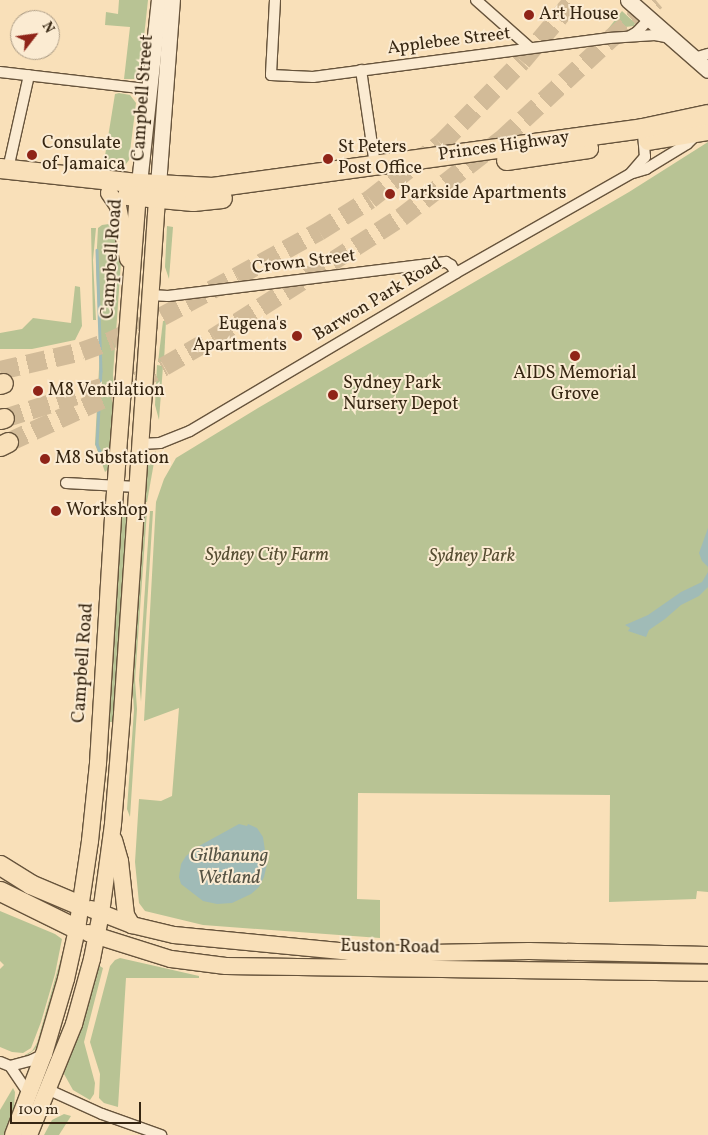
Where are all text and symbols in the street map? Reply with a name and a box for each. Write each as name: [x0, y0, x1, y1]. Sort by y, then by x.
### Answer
place label: Art House: [539, 4, 619, 26]
marker: Art House: [523, 9, 535, 21]
north arrow: [10, 10, 60, 60]
text: N: [37, 19, 58, 37]
street label: Applebee Street: [386, 24, 512, 60]
street label: Campbell Street: [129, 34, 159, 162]
street label: Princes Highway: [437, 127, 571, 167]
place label: Consulate of Jamaica: [42, 134, 124, 176]
place label: St Peters Post Office: [338, 138, 422, 180]
marker: Consulate of Jamaica: [26, 149, 38, 161]
marker: St Peters Post Office: [322, 153, 334, 165]
place label: Parkside Apartments: [400, 183, 566, 205]
marker: Parkside Apartments: [384, 188, 396, 200]
street label: Campbell Road: [98, 198, 128, 320]
street label: Crown Street: [251, 246, 357, 280]
street label: Barwon Park Road: [310, 253, 446, 347]
place label: Eugena's Apartments: [193, 315, 287, 358]
marker: Eugena's Apartments: [291, 330, 303, 342]
marker: AIDS Memorial Grove: [569, 350, 581, 362]
place label: AIDS Memorial Grove: [513, 364, 637, 406]
place label: Sydney Park Nursery Depot: [343, 374, 459, 416]
place label: M8 Ventilation: [48, 380, 165, 402]
marker: M8 Ventilation: [32, 385, 44, 397]
marker: Sydney Park Nursery Depot: [327, 389, 339, 401]
place label: M8 Substation: [55, 448, 169, 470]
marker: M8 Substation: [39, 453, 51, 465]
place label: Workshop: [66, 500, 148, 522]
marker: Workshop: [50, 505, 62, 517]
park label: Sydney City Farm: [205, 545, 329, 567]
park label: Sydney Park: [429, 546, 515, 568]
street label: Campbell Road: [69, 602, 99, 724]
water label: Gilbanung Wetland: [190, 846, 268, 890]
street label: Euston Road: [340, 936, 440, 960]
scale bar: [12, 1092, 144, 1124]
text: 100 m: [18, 1100, 58, 1121]

